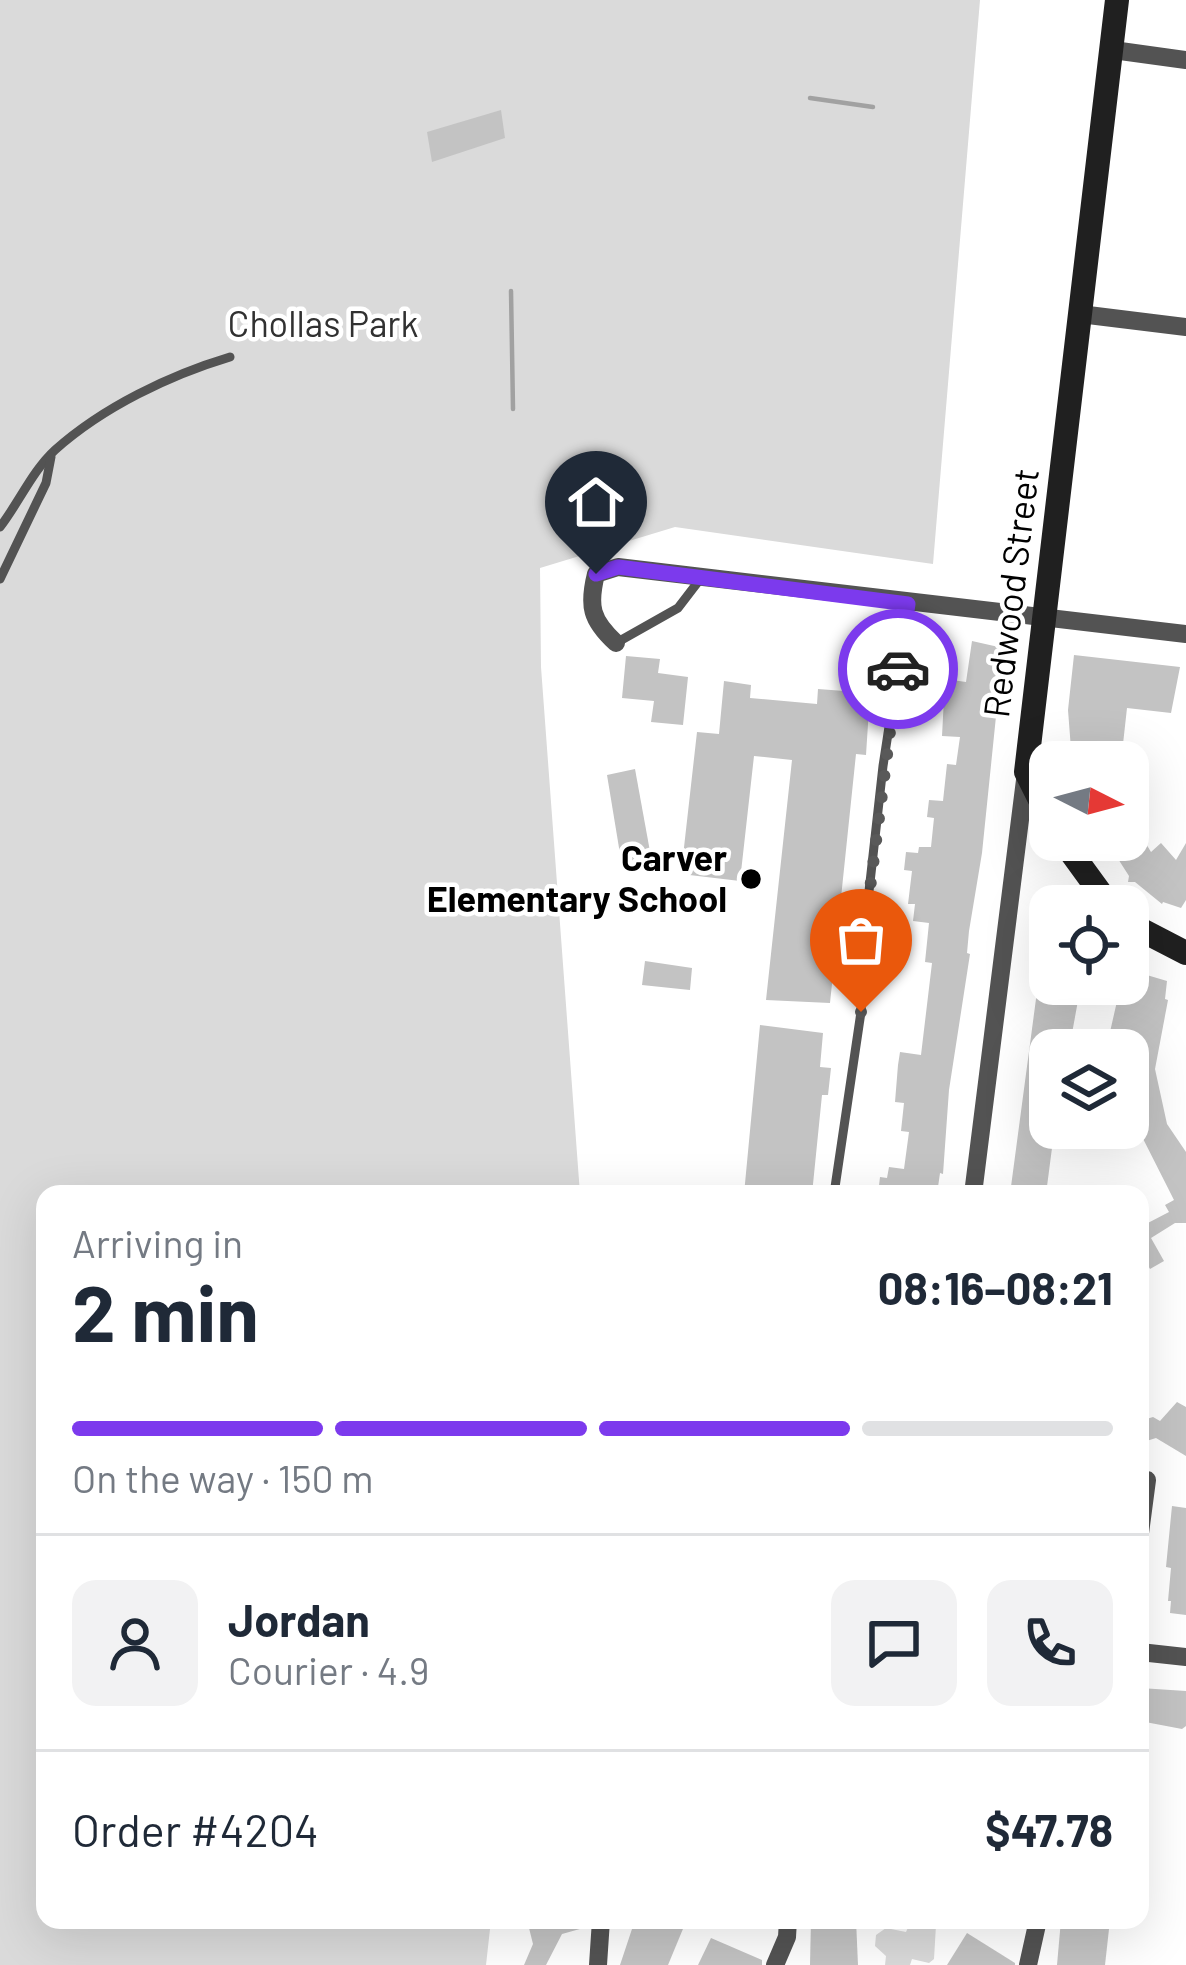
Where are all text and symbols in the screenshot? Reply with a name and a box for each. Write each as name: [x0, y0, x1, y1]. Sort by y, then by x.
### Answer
park label: Chollas Park: [228, 301, 418, 344]
pin: [545, 451, 647, 574]
street label: Redwood Street: [973, 466, 1046, 720]
icon: home: [563, 469, 629, 535]
courier: [838, 609, 958, 729]
icon: car: [865, 636, 931, 702]
north arrow: [1029, 741, 1149, 861]
map controls: [1029, 741, 1149, 1149]
place label: Carver Elementary School: [427, 835, 727, 919]
marker: Carver Elementary School: [738, 866, 764, 892]
button: locate: [1029, 885, 1149, 1005]
pin: [810, 889, 912, 1012]
icon: bag: [828, 907, 894, 973]
button: layers: [1029, 1029, 1149, 1149]
text: Arriving in: [72, 1219, 243, 1266]
text: 08:16–08:21: [878, 1260, 1113, 1314]
text: 2 min: [72, 1264, 259, 1358]
text: On the way · 150 m: [72, 1454, 374, 1501]
button: person: [72, 1580, 198, 1706]
button: chat: [831, 1580, 957, 1706]
button: phone: [987, 1580, 1113, 1706]
text: Jordan: [228, 1592, 370, 1646]
text: Courier · 4.9: [228, 1646, 429, 1693]
text: Order #4204: [72, 1802, 319, 1856]
text: $47.78: [985, 1802, 1113, 1856]

